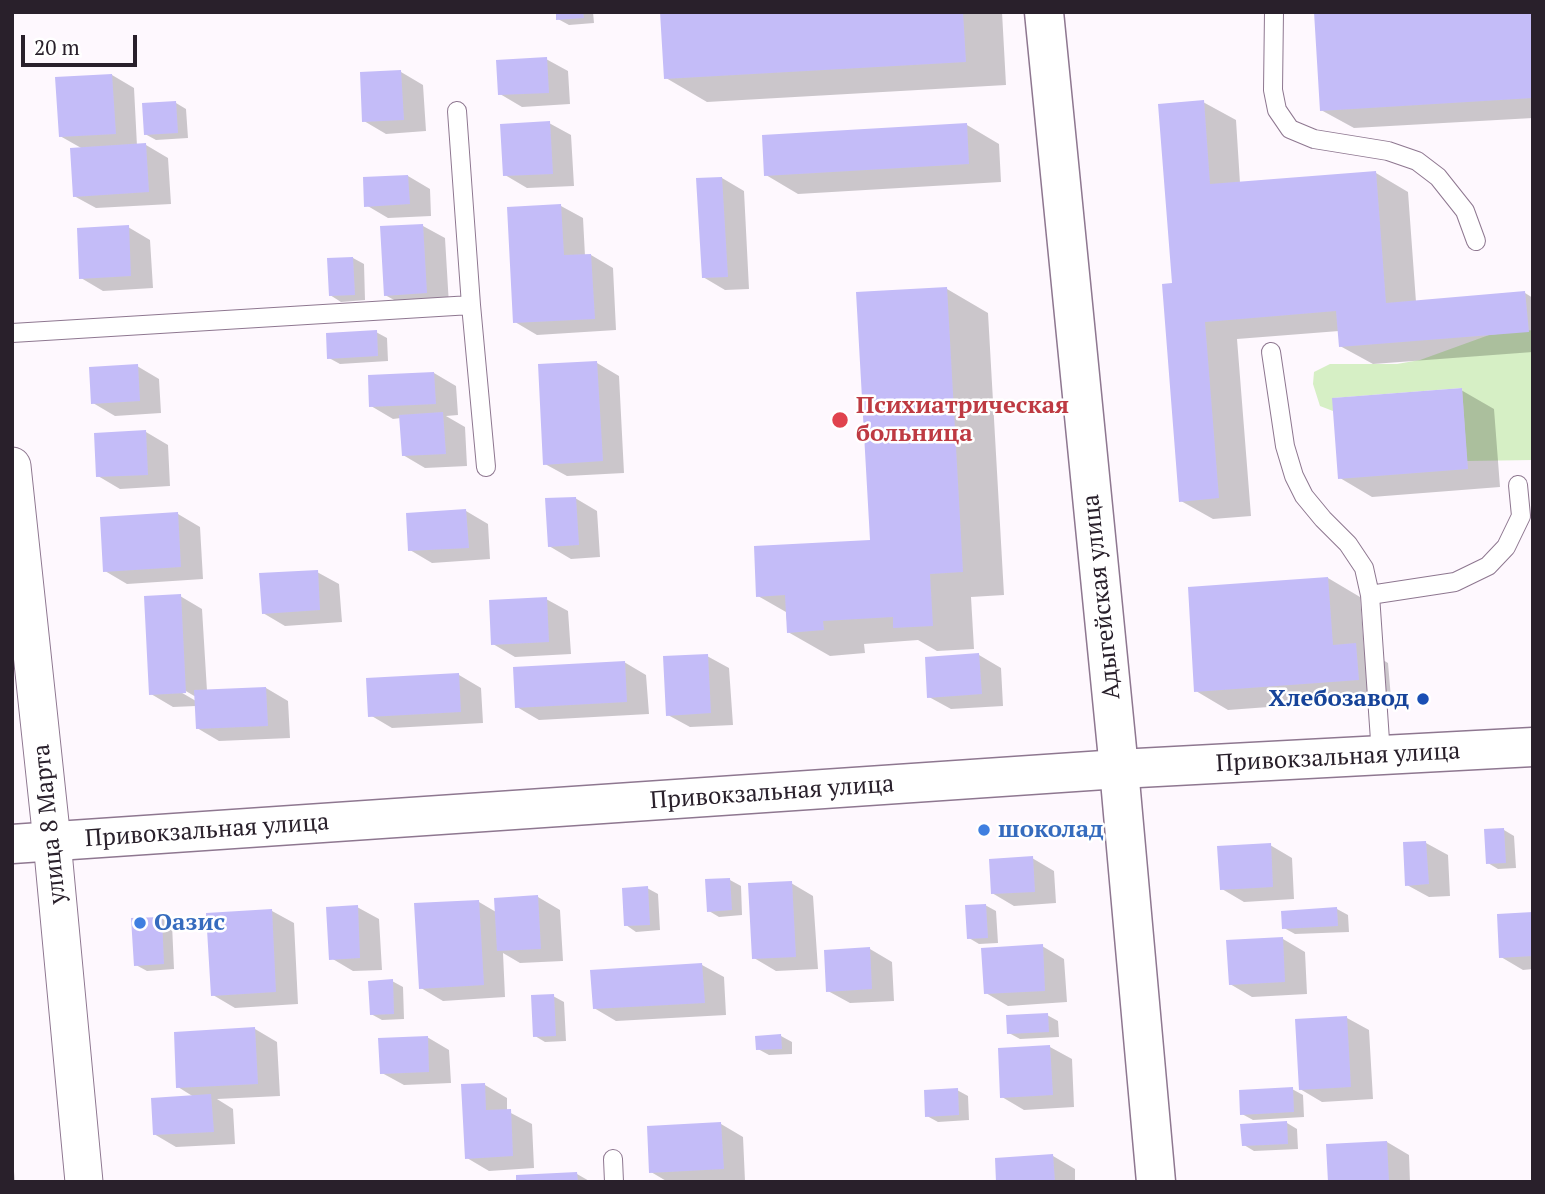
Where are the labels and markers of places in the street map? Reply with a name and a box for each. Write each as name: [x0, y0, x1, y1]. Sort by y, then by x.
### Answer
place label: Психиатрическая больница: [856, 392, 1069, 448]
marker: Психиатрическая больница: [830, 410, 850, 430]
place label: Хлебозавод: [1269, 685, 1409, 713]
marker: Хлебозавод: [1415, 691, 1431, 707]
place label: шоколад: [998, 816, 1104, 844]
marker: шоколад: [976, 822, 992, 838]
place label: Оазис: [154, 909, 225, 937]
marker: Оазис: [132, 915, 148, 931]

